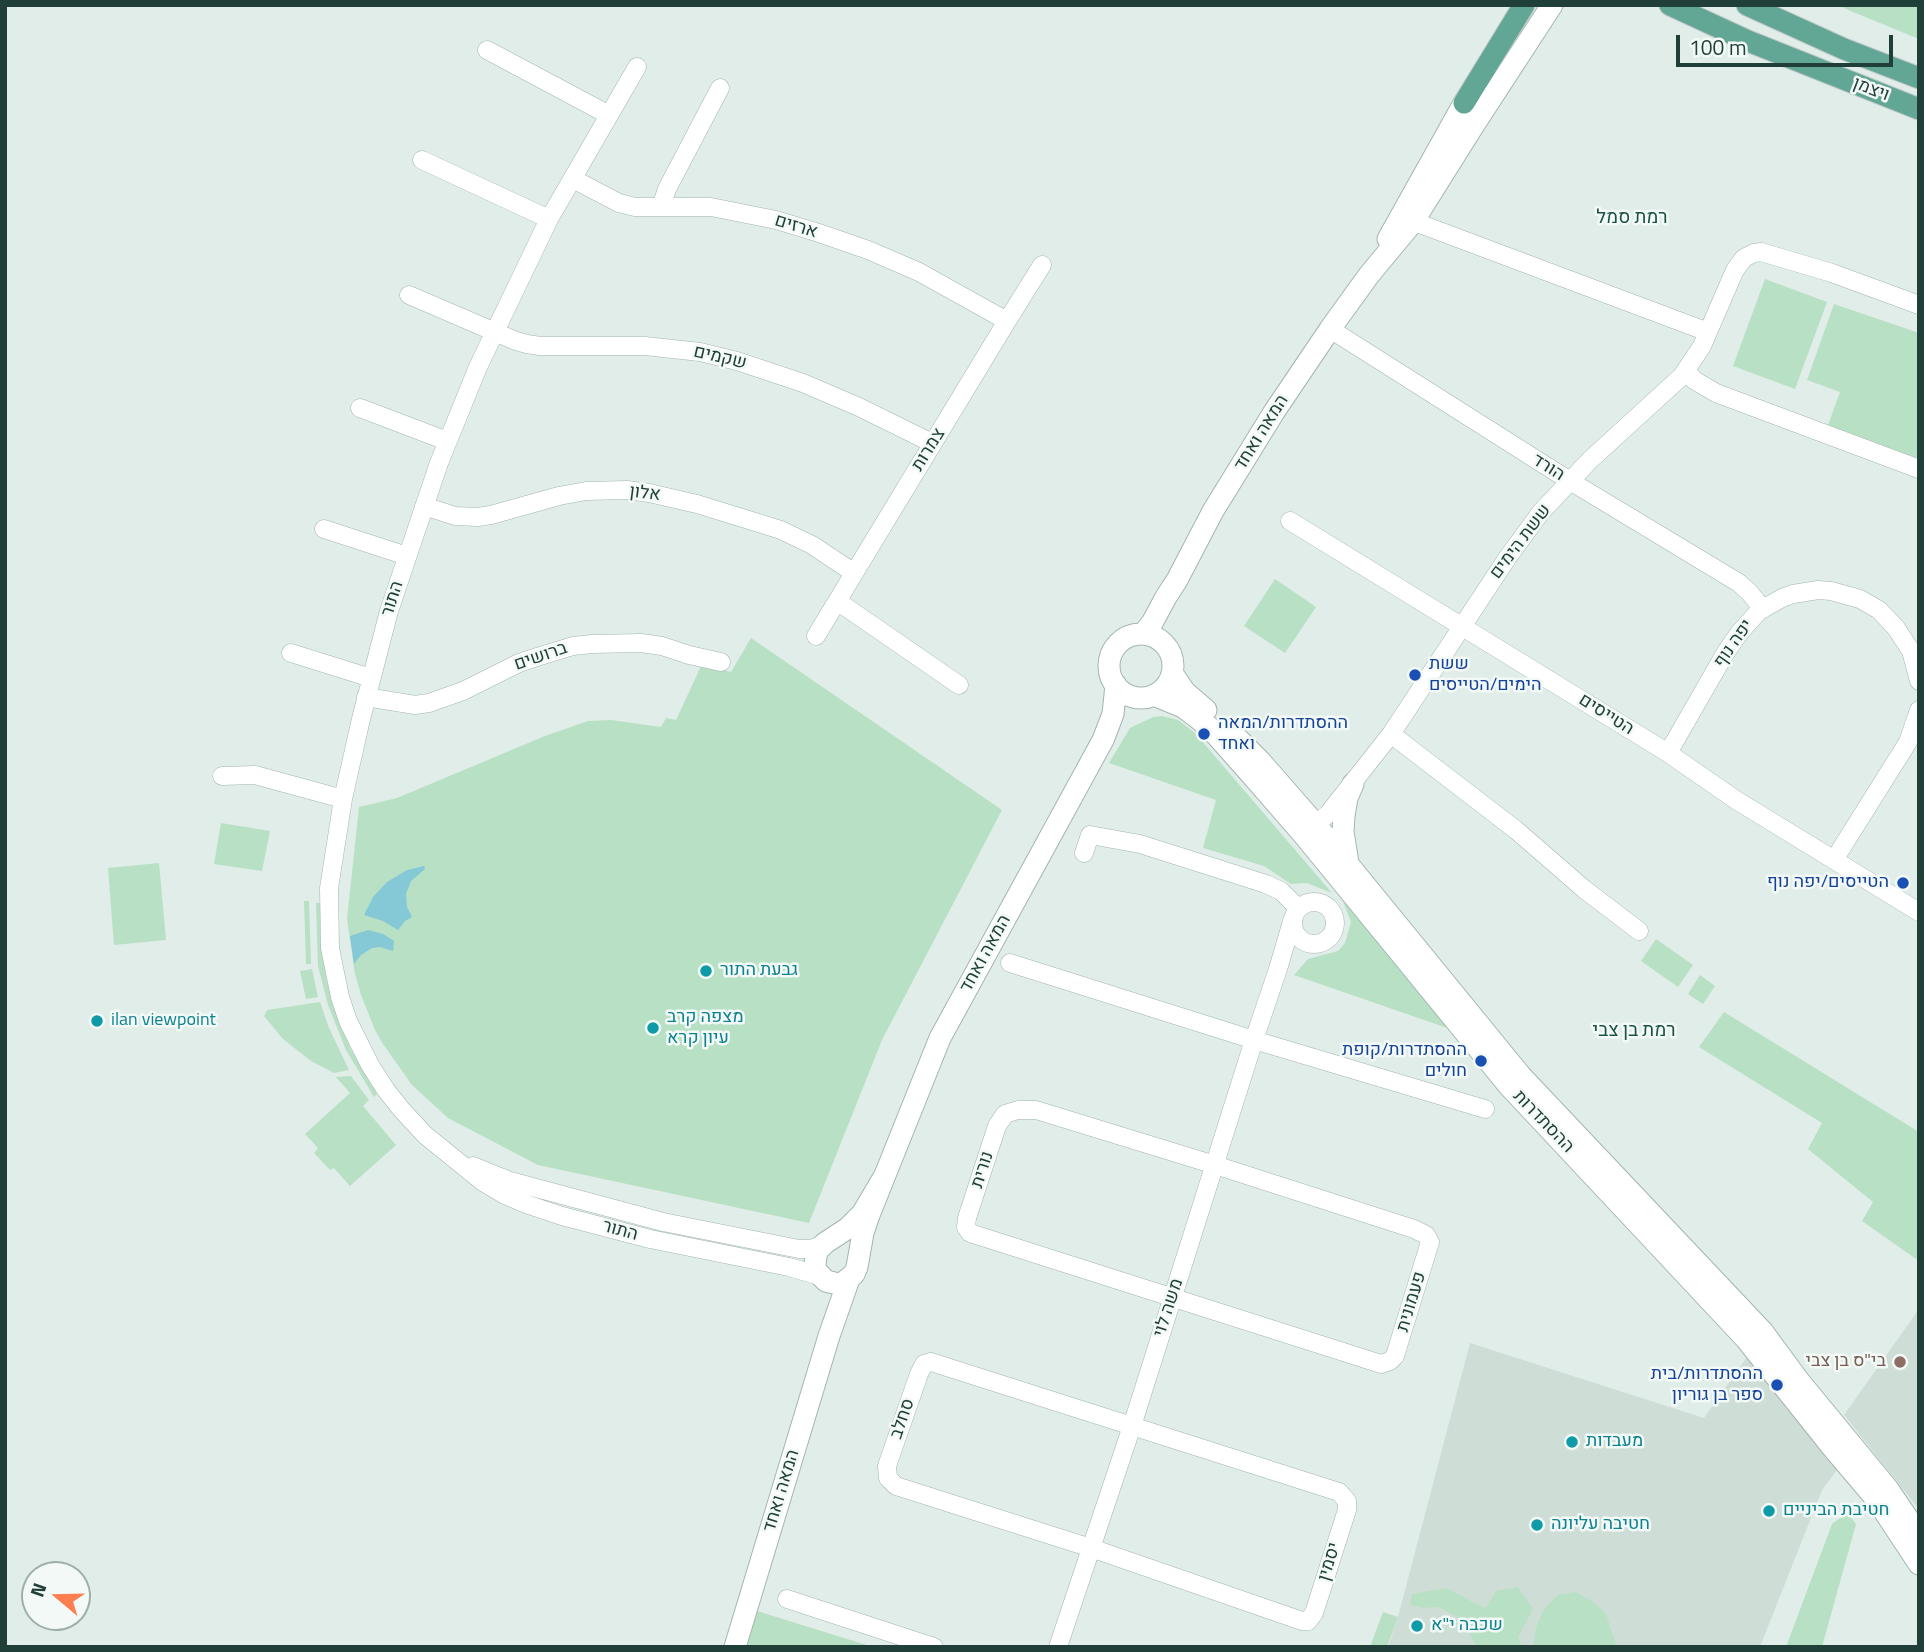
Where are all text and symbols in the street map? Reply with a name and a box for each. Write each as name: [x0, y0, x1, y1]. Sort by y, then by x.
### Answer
scale bar: [1679, 21, 1896, 65]
text: 100 m: [1689, 31, 1746, 63]
street label: ויצמן: [1850, 73, 1892, 107]
district label: רמת סמל: [1596, 207, 1668, 229]
street label: ארזים: [772, 210, 820, 244]
street label: שקמים: [691, 341, 749, 375]
street label: המאה ואחד: [1230, 391, 1294, 475]
street label: צמרות: [907, 425, 951, 475]
street label: הורד: [1528, 450, 1568, 486]
street label: אלון: [628, 481, 662, 507]
street label: ששת הימים: [1486, 500, 1556, 584]
street label: התור: [377, 579, 409, 619]
street label: יפה נוף: [1710, 616, 1758, 672]
street label: ברושים: [512, 638, 570, 676]
place label: ששת הימים/הטייסים: [1429, 654, 1542, 696]
marker: ששת הימים/הטייסים: [1407, 667, 1423, 683]
street label: הטייסים: [1574, 690, 1638, 740]
place label: ההסתדרות/המאה ואחד: [1218, 713, 1348, 756]
marker: ההסתדרות/המאה ואחד: [1196, 726, 1212, 742]
place label: הטייסים/יפה נוף: [1767, 872, 1889, 894]
marker: הטייסים/יפה נוף: [1895, 875, 1911, 891]
street label: המאה ואחד: [956, 911, 1016, 997]
place label: גבעת התור: [720, 960, 798, 982]
marker: גבעת התור: [698, 963, 714, 979]
place label: מצפה קרב עיון קרא: [667, 1007, 744, 1050]
place label: ilan viewpoint: [111, 1010, 216, 1032]
marker: ilan viewpoint: [89, 1013, 105, 1029]
marker: מצפה קרב עיון קרא: [645, 1020, 661, 1036]
district label: רמת בן צבי: [1592, 1020, 1676, 1042]
place label: ההסתדרות/קופת חולים: [1342, 1040, 1467, 1082]
marker: ההסתדרות/קופת חולים: [1473, 1053, 1489, 1069]
street label: ההסתדרות: [1508, 1086, 1578, 1158]
street label: נורית: [967, 1149, 999, 1191]
street label: התור: [600, 1216, 640, 1246]
street label: פעמונית: [1393, 1269, 1431, 1335]
street label: משה לוי: [1149, 1276, 1189, 1340]
place label: בי"ס בן צבי: [1806, 1351, 1886, 1373]
marker: בי"ס בן צבי: [1892, 1354, 1908, 1370]
place label: ההסתדרות/בית ספר בן גוריון: [1651, 1364, 1763, 1406]
marker: ההסתדרות/בית ספר בן גוריון: [1769, 1377, 1785, 1393]
street label: סחלב: [886, 1396, 920, 1442]
place label: מעבדות: [1586, 1431, 1643, 1453]
marker: מעבדות: [1564, 1434, 1580, 1450]
street label: המאה ואחד: [759, 1447, 805, 1535]
place label: חטיבת הביניים: [1783, 1500, 1889, 1522]
marker: חטיבת הביניים: [1761, 1503, 1777, 1519]
place label: חטיבה עליונה: [1551, 1514, 1650, 1536]
marker: חטיבה עליונה: [1529, 1517, 1545, 1533]
street label: יסמין: [1314, 1540, 1346, 1584]
north arrow: [21, 1561, 91, 1631]
text: N: [22, 1579, 53, 1601]
place label: שכבה י"א: [1431, 1615, 1503, 1637]
marker: שכבה י"א: [1409, 1618, 1425, 1634]

